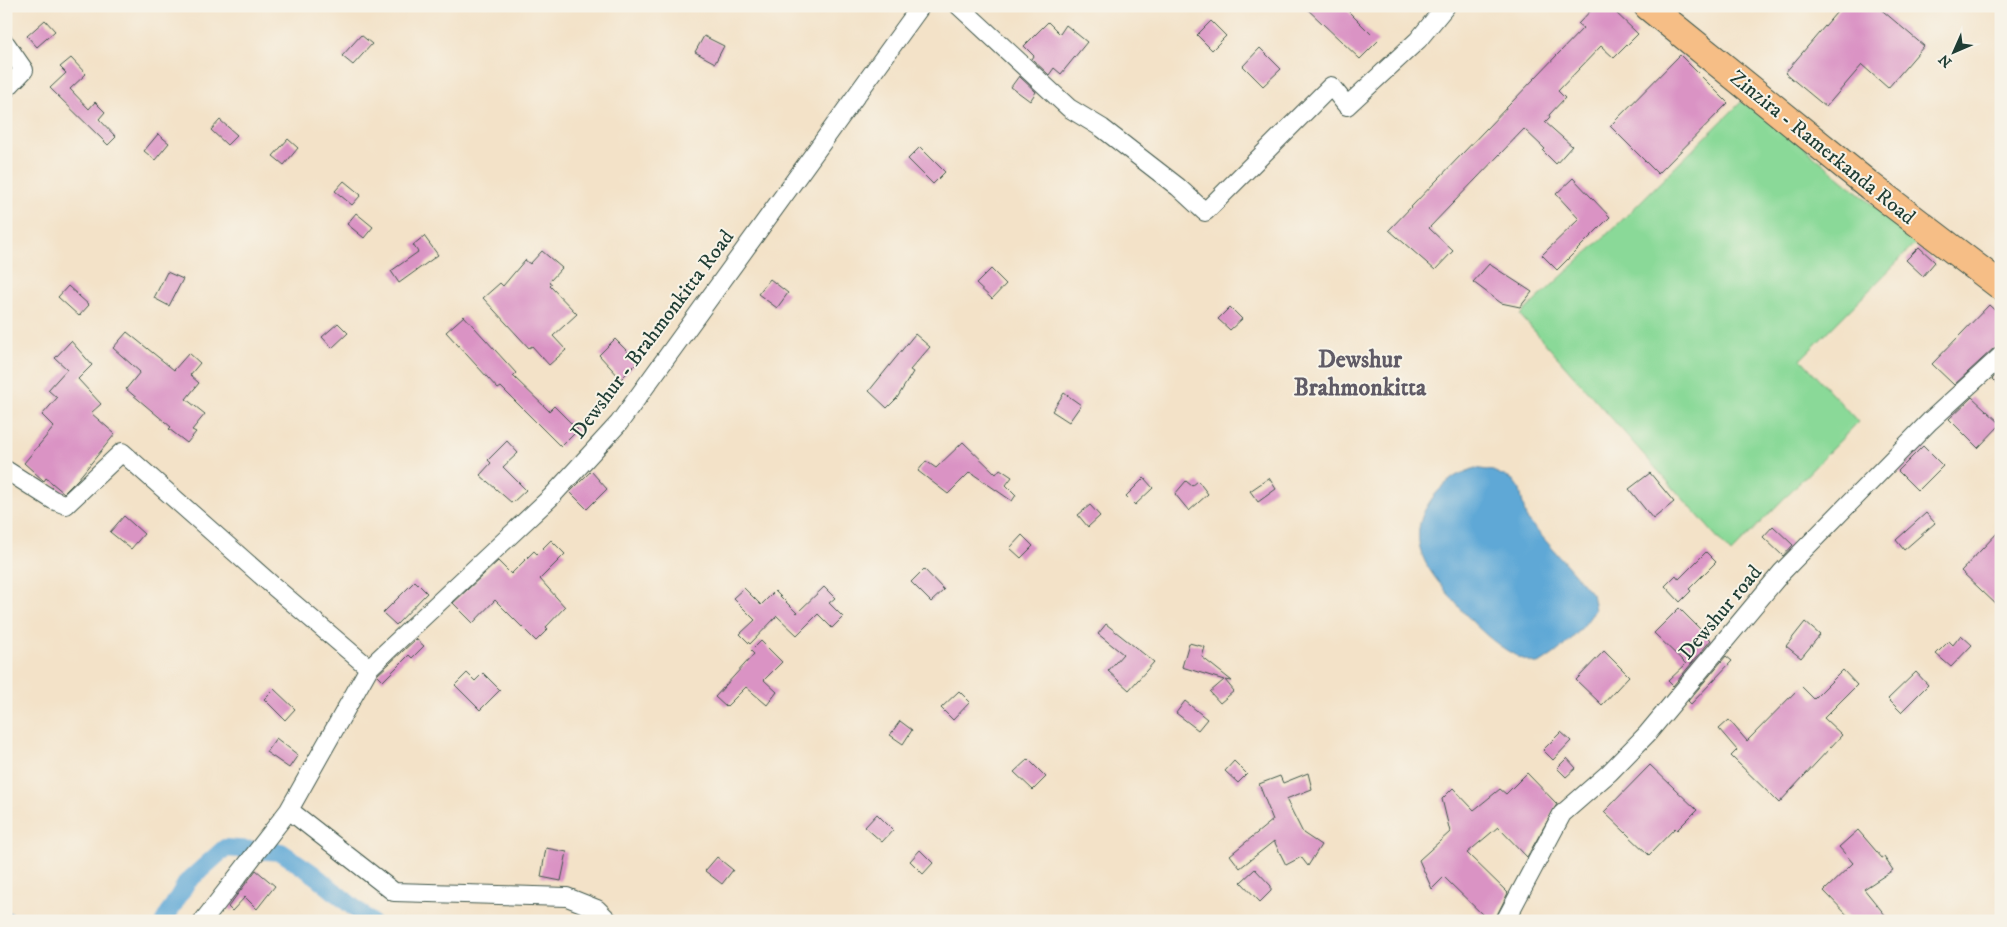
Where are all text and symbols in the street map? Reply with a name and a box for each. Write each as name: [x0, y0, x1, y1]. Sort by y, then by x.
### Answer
north arrow: [1930, 28, 1980, 78]
text: N: [1935, 50, 1956, 71]
street label: Zinzira - Ramerkanda Road: [1724, 65, 1921, 231]
street label: Dewshur - Brahmonkitta Road: [566, 225, 740, 444]
district label: Dewshur Brahmonkitta: [1294, 345, 1427, 403]
street label: Dewshur road: [1674, 560, 1768, 665]

